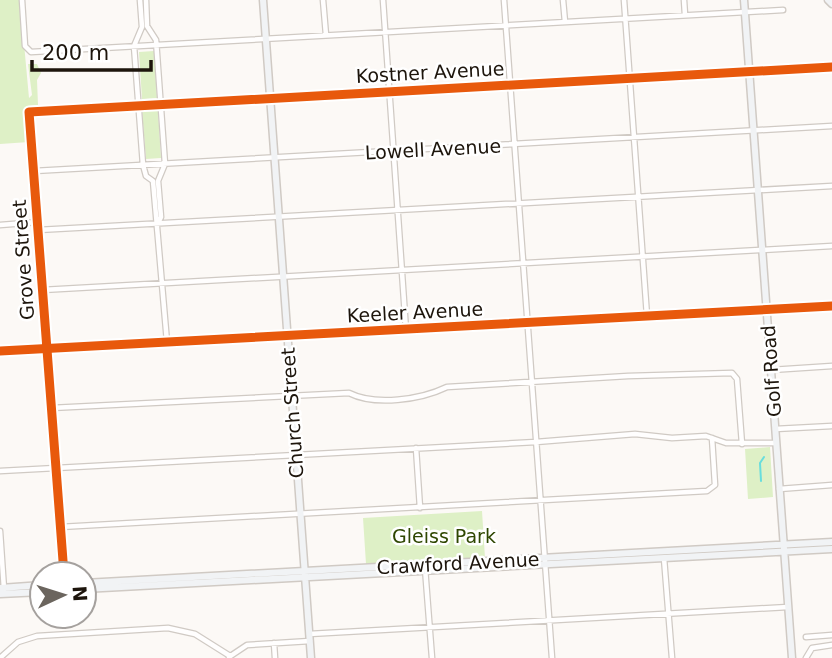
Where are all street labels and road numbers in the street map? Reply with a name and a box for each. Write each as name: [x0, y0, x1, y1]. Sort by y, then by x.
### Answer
street label: Kostner Avenue: [355, 57, 505, 87]
street label: Lowell Avenue: [364, 134, 502, 164]
street label: Grove Street: [8, 199, 38, 321]
street label: Keeler Avenue: [346, 297, 484, 327]
street label: Golf Road: [757, 324, 785, 418]
street label: Church Street: [276, 347, 308, 479]
street label: Crawford Avenue: [376, 548, 540, 578]

